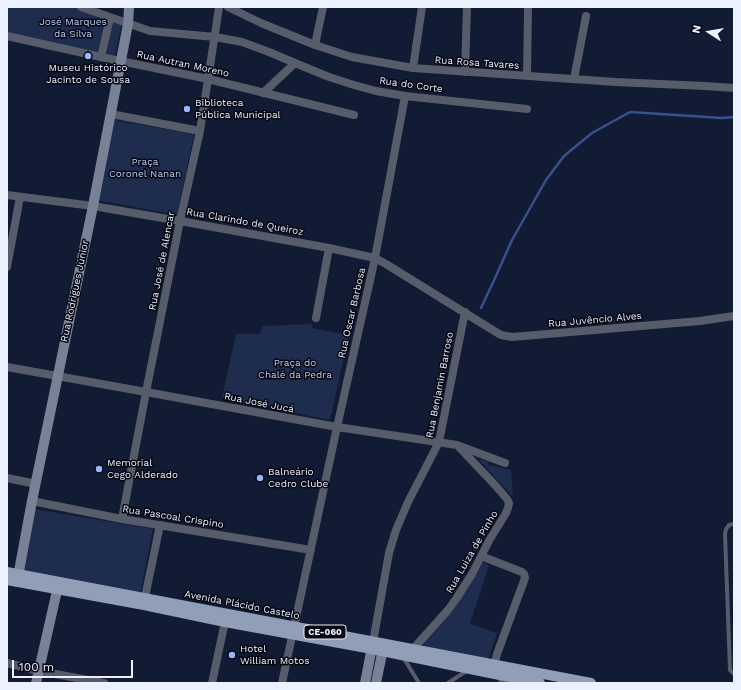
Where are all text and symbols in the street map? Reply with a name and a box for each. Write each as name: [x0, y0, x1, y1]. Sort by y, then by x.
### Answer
north arrow: [689, 12, 729, 52]
park label: José Marques da Silva: [39, 16, 107, 40]
text: N: [690, 24, 704, 35]
street label: Rua Autran Moreno: [136, 48, 230, 80]
marker: Museu Histórico Jacinto de Sousa: [83, 51, 93, 61]
street label: Rua Rosa Tavares: [434, 54, 520, 72]
place label: Museu Histórico Jacinto de Sousa: [46, 62, 130, 86]
street label: Rua do Corte: [378, 75, 444, 95]
place label: Biblioteca Pública Municipal: [195, 97, 281, 120]
marker: Biblioteca Pública Municipal: [182, 104, 192, 114]
park label: Praça Coronel Nanan: [109, 156, 181, 180]
street label: Rua Clarindo de Queiroz: [186, 206, 304, 238]
street label: Rua José de Alencar: [147, 211, 177, 311]
street label: Rua Rodrigues Júnior: [58, 239, 92, 343]
street label: Rua Oscar Barbosa: [336, 266, 368, 360]
street label: Rua Juvêncio Alves: [548, 310, 642, 330]
street label: Rua Benjamin Barroso: [424, 331, 456, 439]
park label: Praça do Chalé da Pedra: [258, 357, 332, 380]
street label: Rua José Jucá: [223, 390, 295, 416]
place label: Memorial Cego Alderado: [107, 457, 178, 480]
marker: Memorial Cego Alderado: [94, 464, 104, 474]
place label: Balneário Cedro Clube: [268, 466, 328, 490]
marker: Balneário Cedro Clube: [255, 473, 265, 483]
street label: Rua Pascoal Crispino: [121, 503, 225, 531]
street label: Rua Luiza de Pinho: [443, 509, 501, 595]
street label: Avenida Plácido Castelo: [183, 588, 301, 622]
road number: CE-060: [304, 625, 346, 639]
place label: Hotel William Motos: [240, 643, 309, 666]
marker: Hotel William Motos: [227, 650, 237, 660]
scale bar: [14, 652, 135, 678]
text: 100 m: [19, 660, 54, 674]

